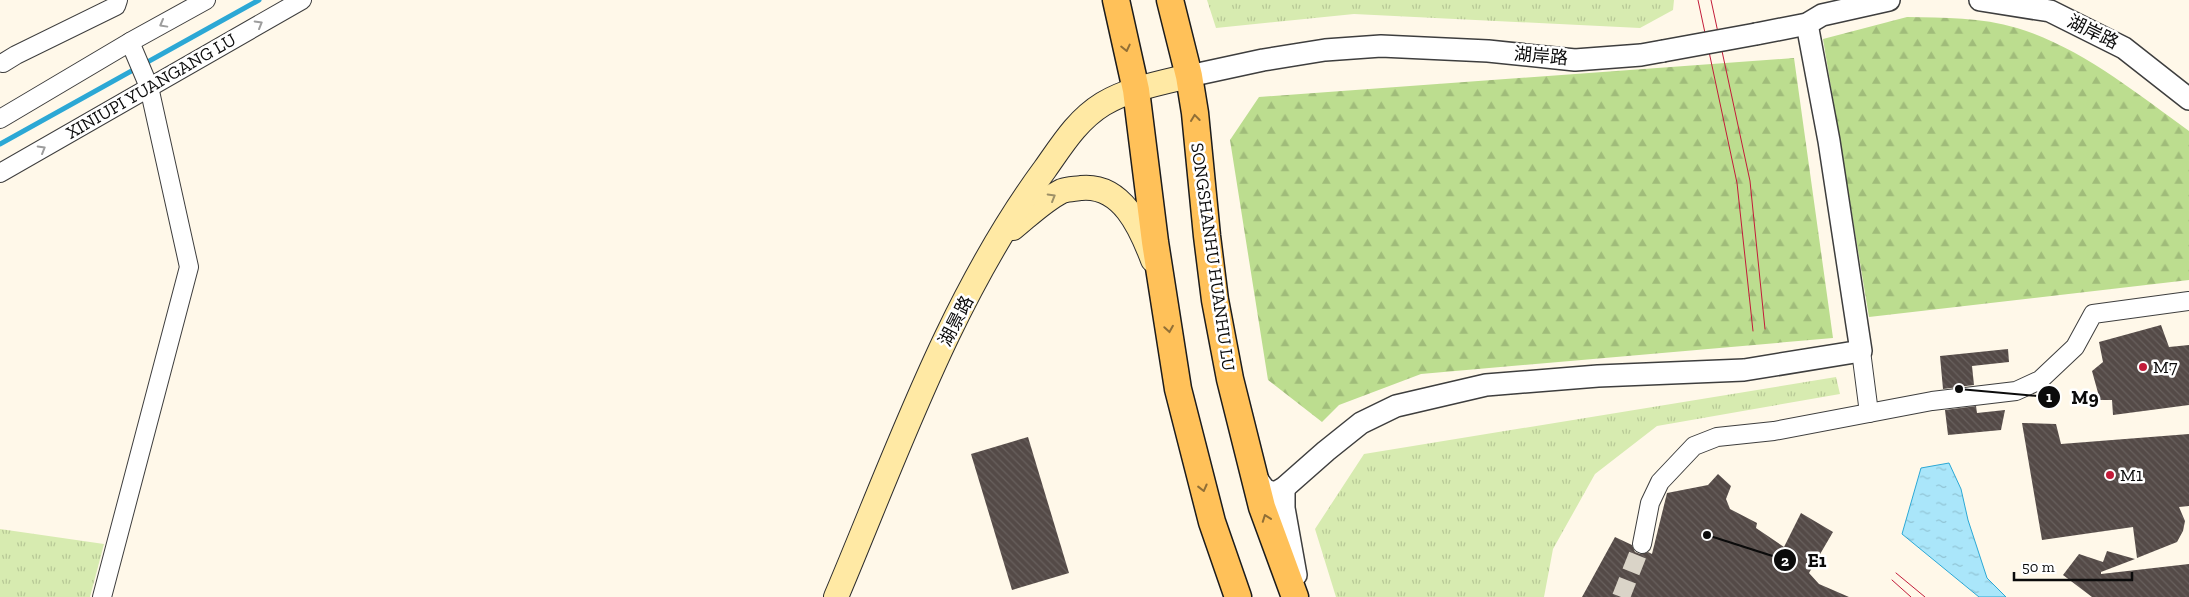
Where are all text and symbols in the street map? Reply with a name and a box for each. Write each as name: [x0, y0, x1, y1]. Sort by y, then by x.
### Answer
street label: 湖岸路: [2064, 10, 2122, 54]
one-way arrow: [160, 17, 169, 27]
one-way arrow: [254, 21, 263, 31]
street label: XINIUPI YUANGANG LU: [62, 28, 240, 144]
one-way arrow: [1120, 43, 1131, 52]
street label: 湖岸路: [1513, 43, 1569, 69]
one-way arrow: [1190, 114, 1201, 122]
street label: SONGSHANHU HUANHU LU: [1186, 141, 1240, 373]
one-way arrow: [37, 145, 46, 155]
one-way arrow: [1047, 194, 1056, 204]
street label: 湖景路: [934, 292, 978, 350]
one-way arrow: [1163, 325, 1173, 334]
place label: M7: [2153, 356, 2178, 378]
marker: M7: [2137, 361, 2149, 373]
callout: M9: [2037, 380, 2109, 414]
text: M9: [2071, 386, 2099, 409]
text: 1: [2046, 388, 2052, 406]
place label: M1: [2120, 464, 2143, 486]
marker: M1: [2104, 469, 2116, 481]
one-way arrow: [1197, 483, 1208, 492]
one-way arrow: [1262, 515, 1272, 523]
callout: E1: [1773, 543, 1836, 577]
text: E1: [1808, 549, 1827, 572]
scale bar: [2014, 550, 2132, 582]
text: 2: [1781, 552, 1789, 570]
text: 50 m: [2022, 558, 2055, 576]

